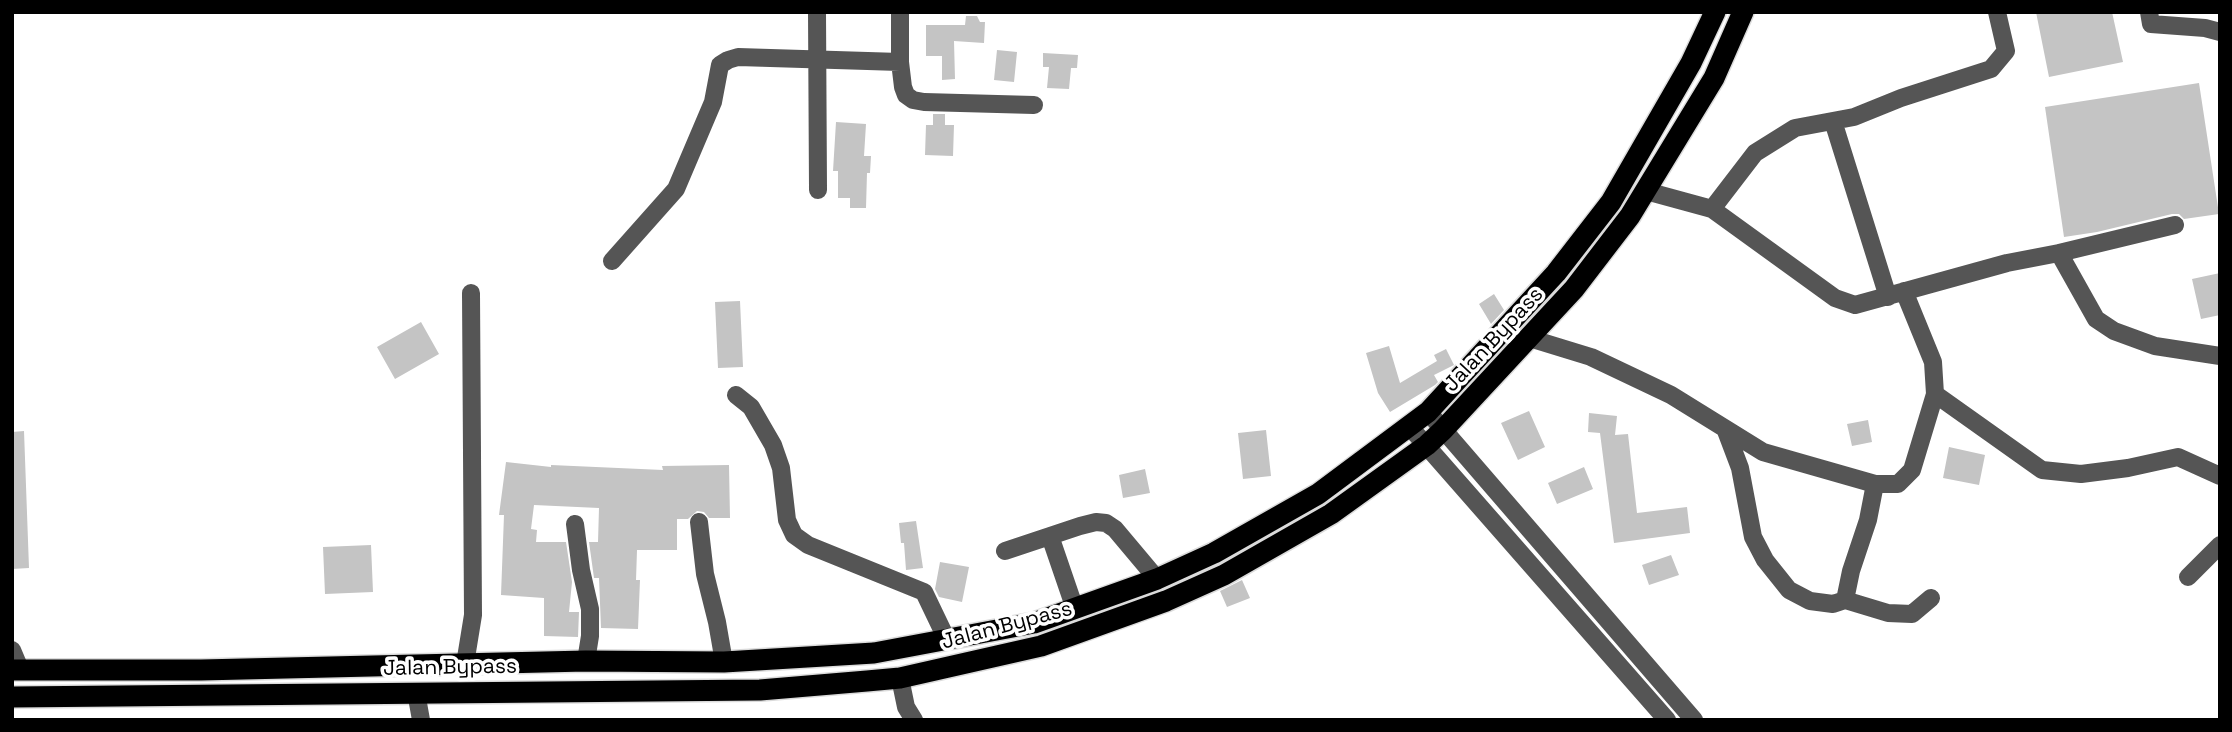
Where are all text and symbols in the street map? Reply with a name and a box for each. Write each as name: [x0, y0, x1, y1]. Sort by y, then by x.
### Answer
street label: Jalan Bypass: [1439, 282, 1549, 398]
street label: Jalan Bypass: [939, 597, 1075, 655]
street label: Jalan Bypass: [383, 654, 517, 682]

